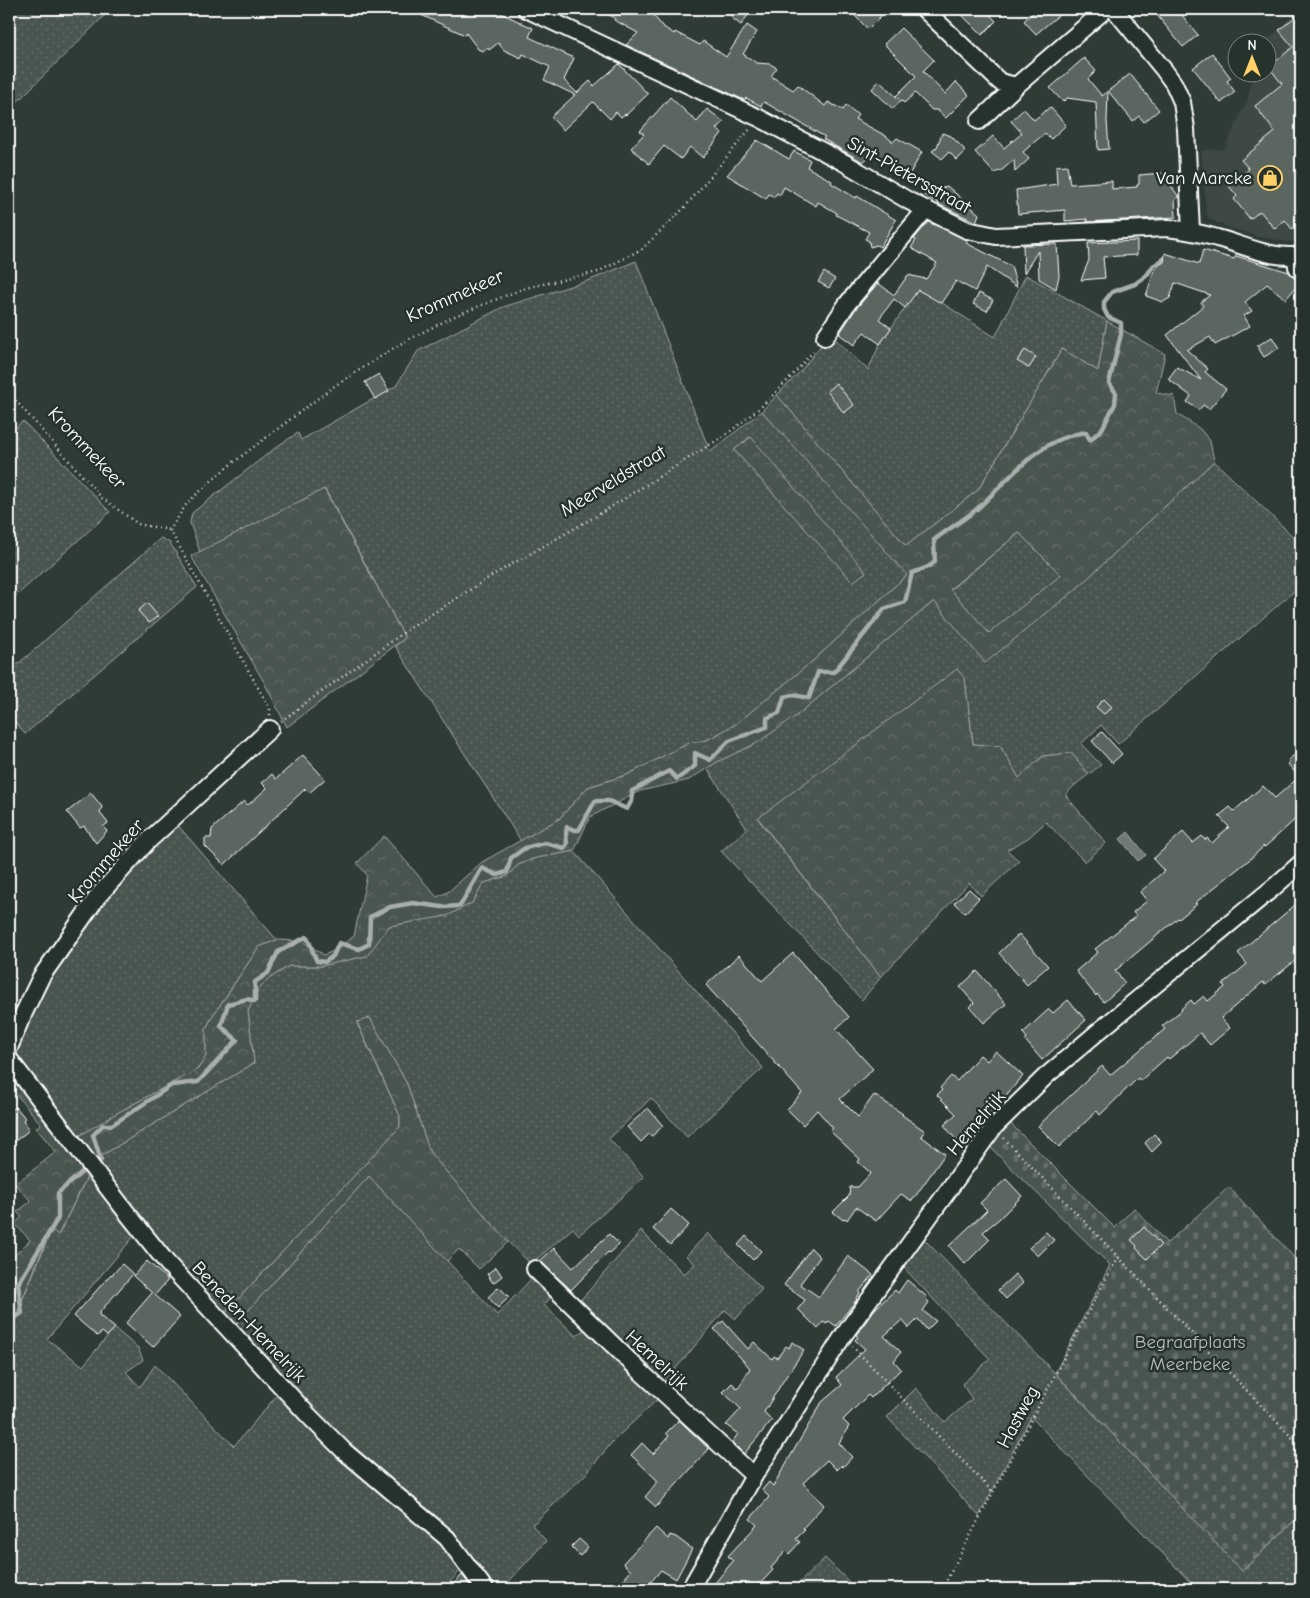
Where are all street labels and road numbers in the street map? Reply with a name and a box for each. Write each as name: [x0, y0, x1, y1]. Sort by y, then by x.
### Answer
street label: Sint-Pietersstraat: [843, 132, 975, 218]
street label: Krommekeer: [403, 265, 508, 327]
street label: Krommekeer: [43, 402, 131, 494]
street label: Meerveldstraat: [556, 441, 670, 521]
street label: Krommekeer: [64, 814, 149, 908]
street label: Hemelrijk: [942, 1086, 1010, 1160]
street label: Beneden-Hemelrijk: [187, 1257, 311, 1388]
street label: Hemelrijk: [621, 1325, 694, 1395]
street label: Hastweg: [992, 1382, 1044, 1452]

